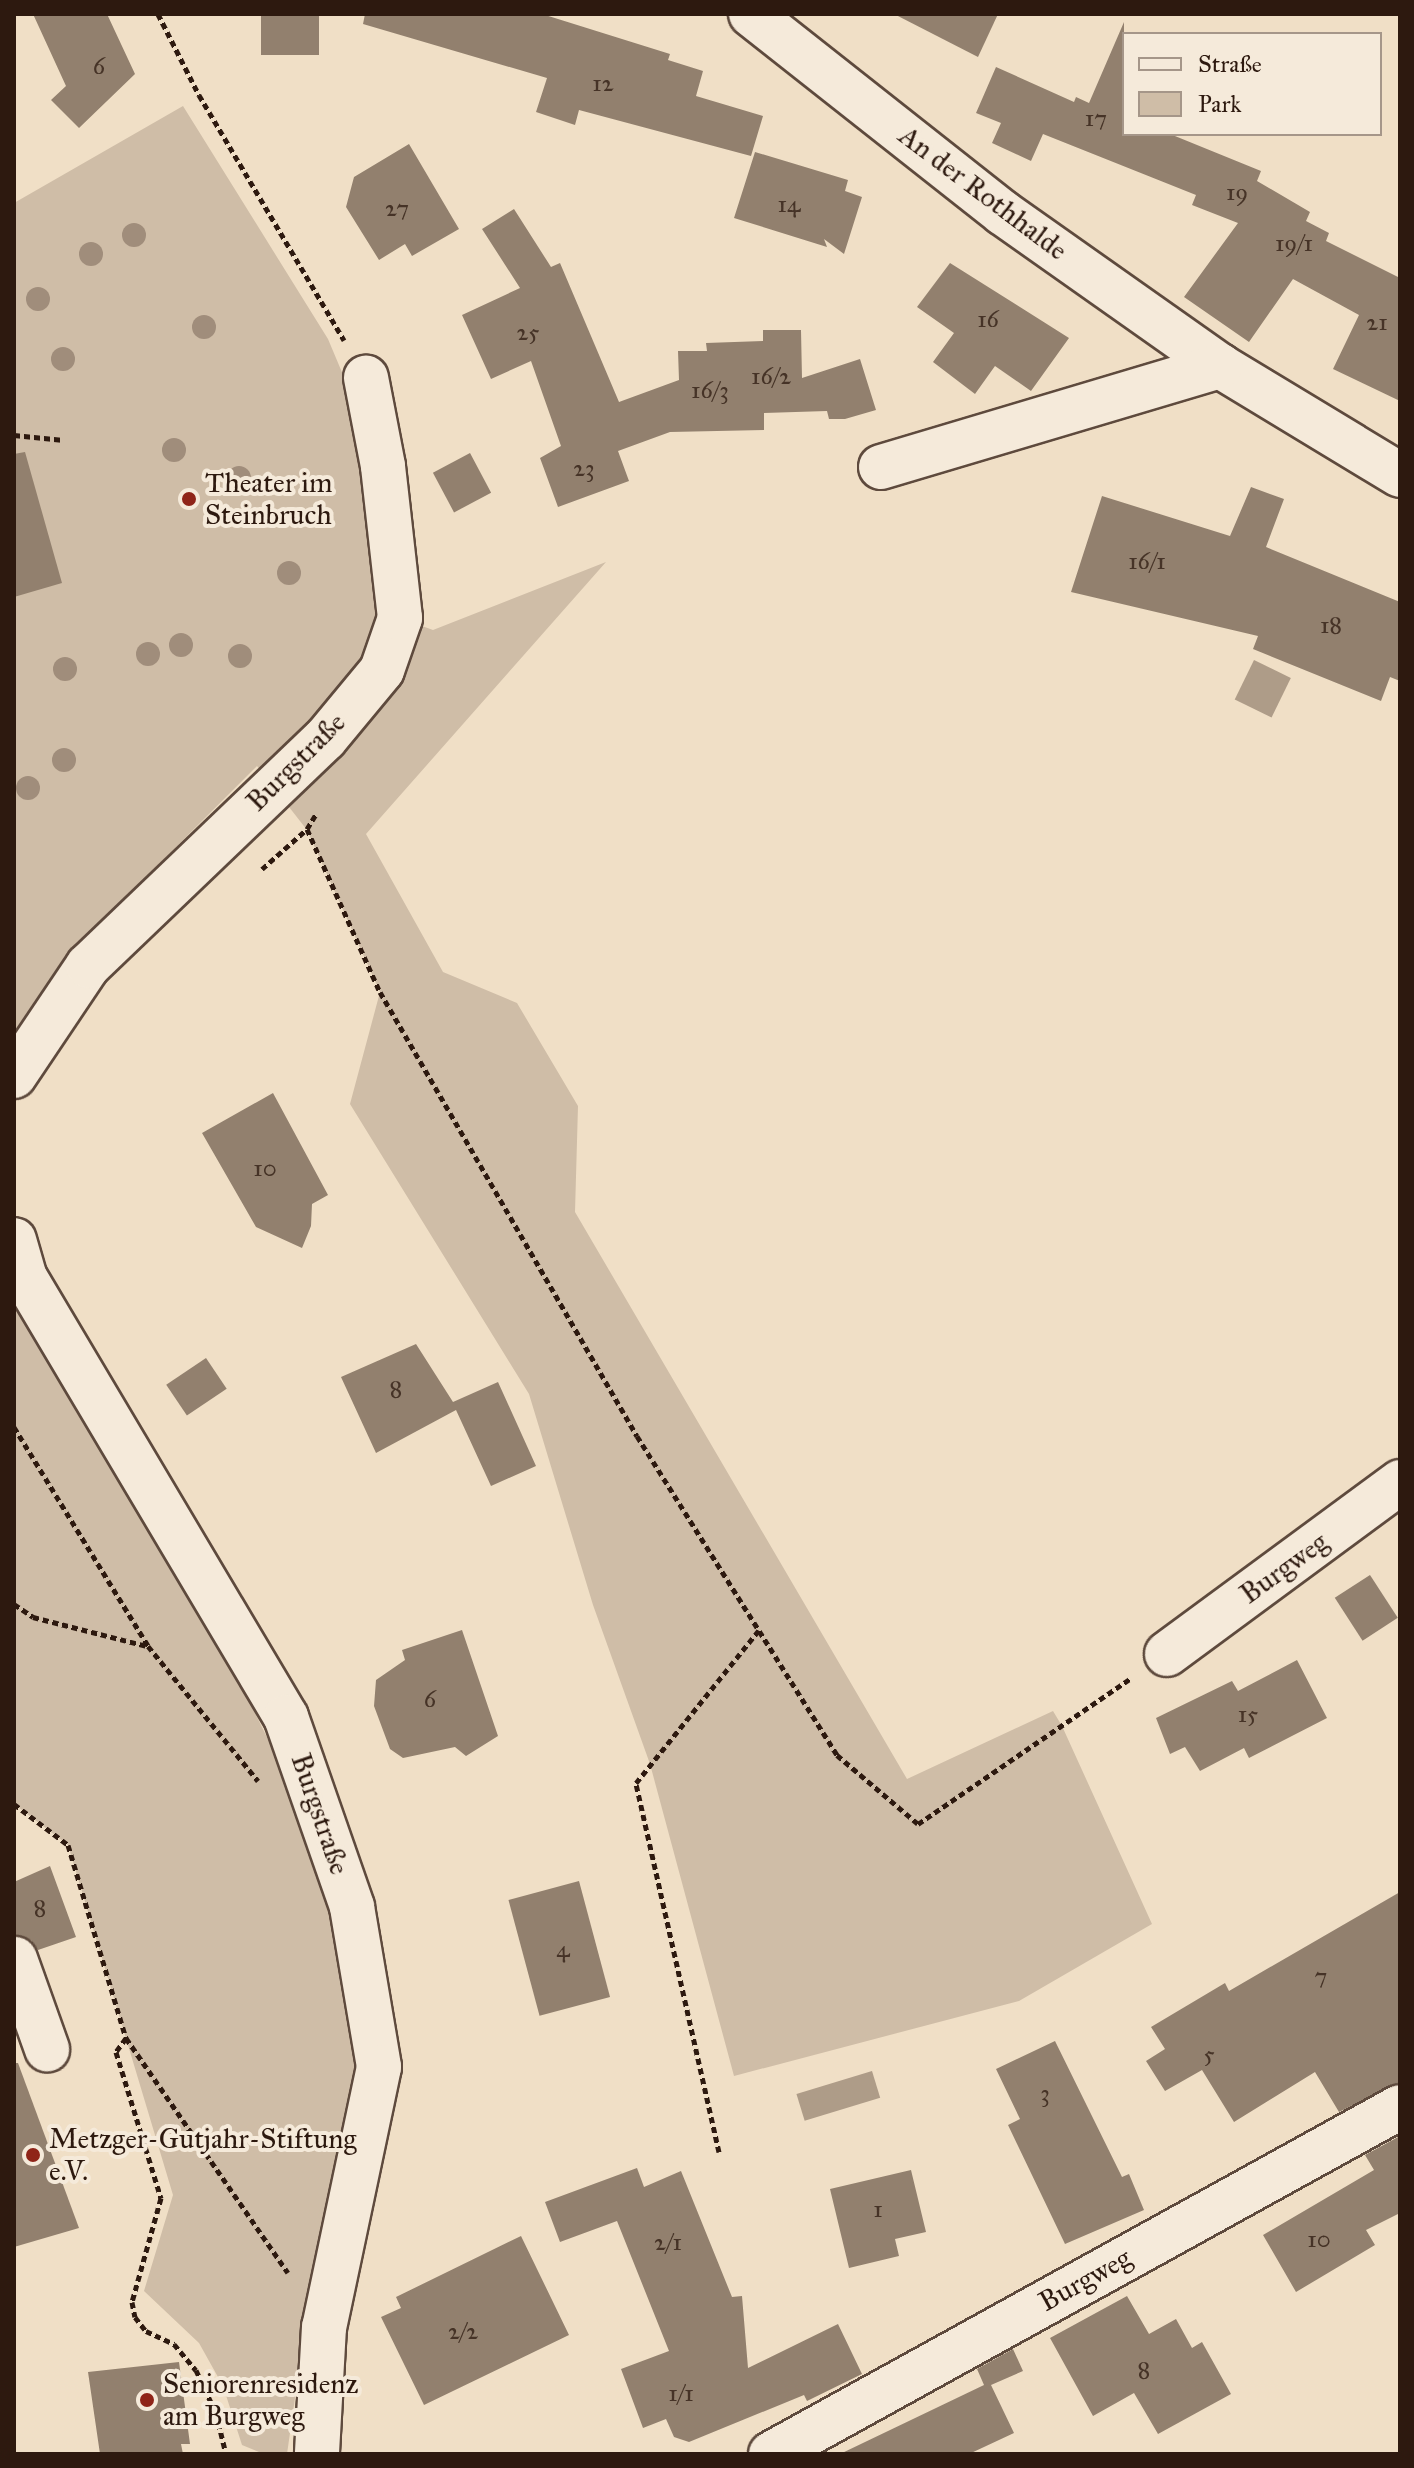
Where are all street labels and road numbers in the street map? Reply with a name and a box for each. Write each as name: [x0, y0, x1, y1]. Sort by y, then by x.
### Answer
street label: An der Rothhalde: [892, 119, 1074, 267]
street label: Burgstraße: [240, 706, 352, 818]
street label: Burgweg: [1234, 1525, 1334, 1611]
street label: Burgstraße: [284, 1749, 356, 1879]
street label: Burgweg: [1033, 2241, 1137, 2319]

